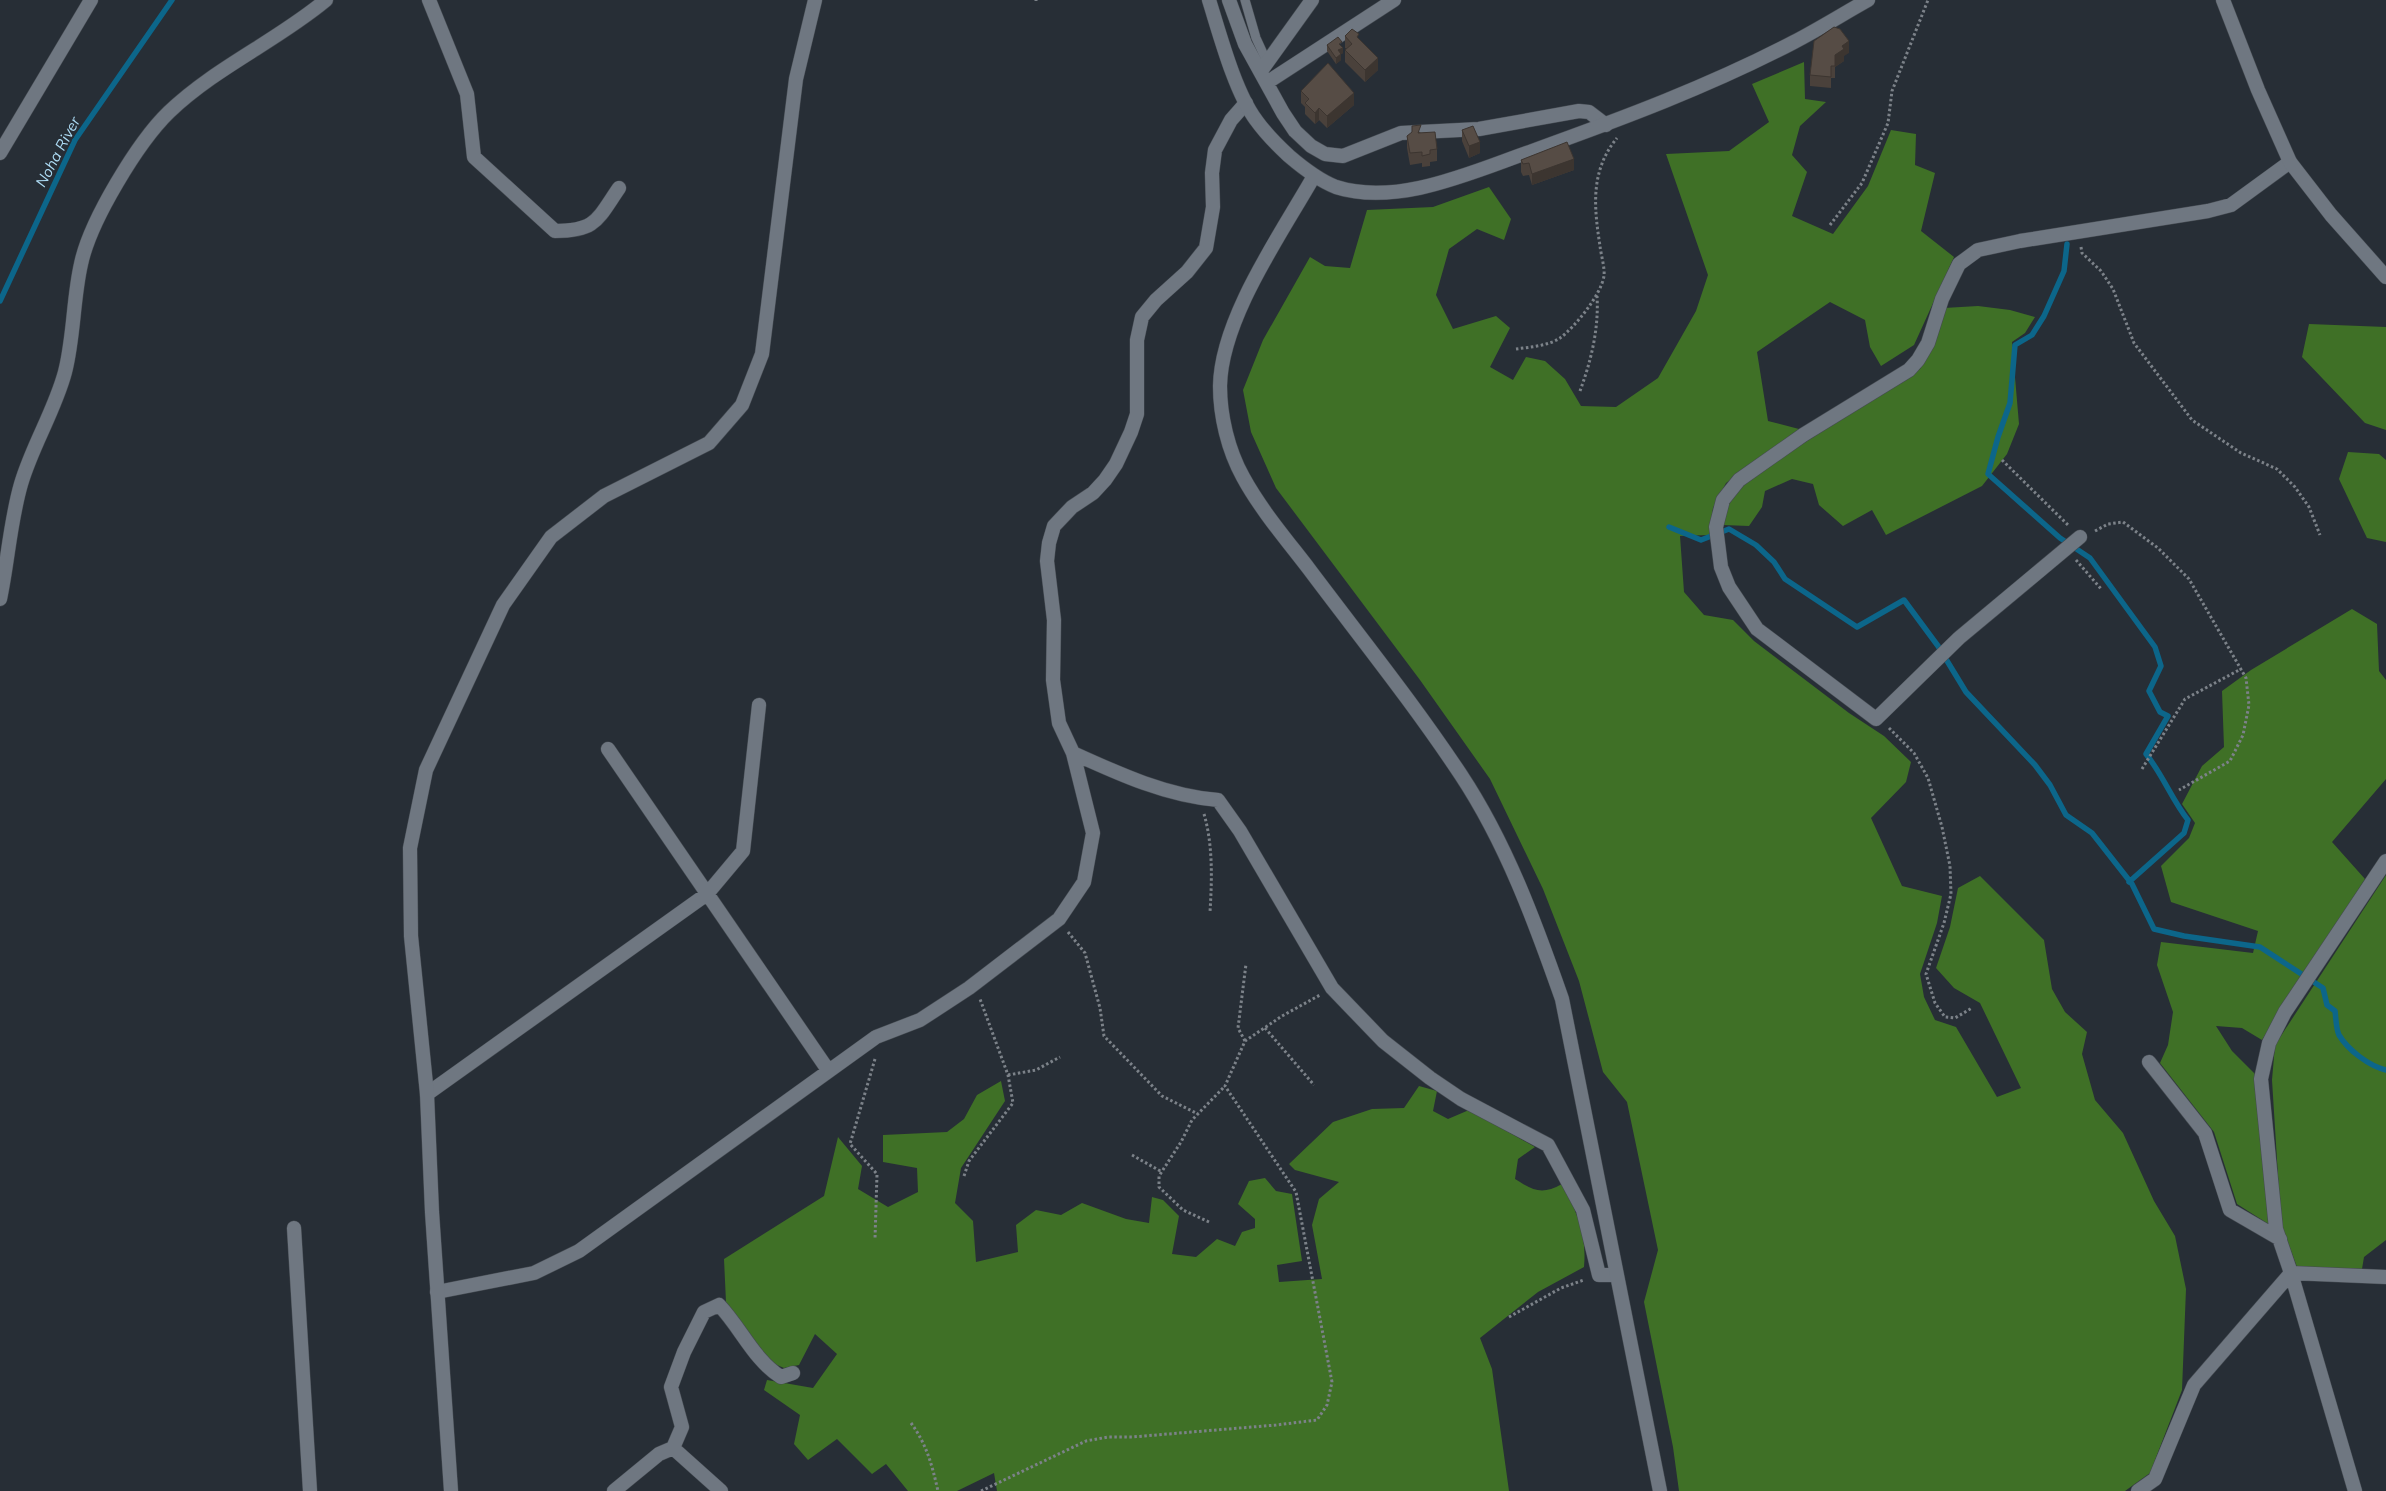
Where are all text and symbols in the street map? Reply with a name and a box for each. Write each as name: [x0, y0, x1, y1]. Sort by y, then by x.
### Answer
water label: Noha River: [31, 113, 84, 190]

